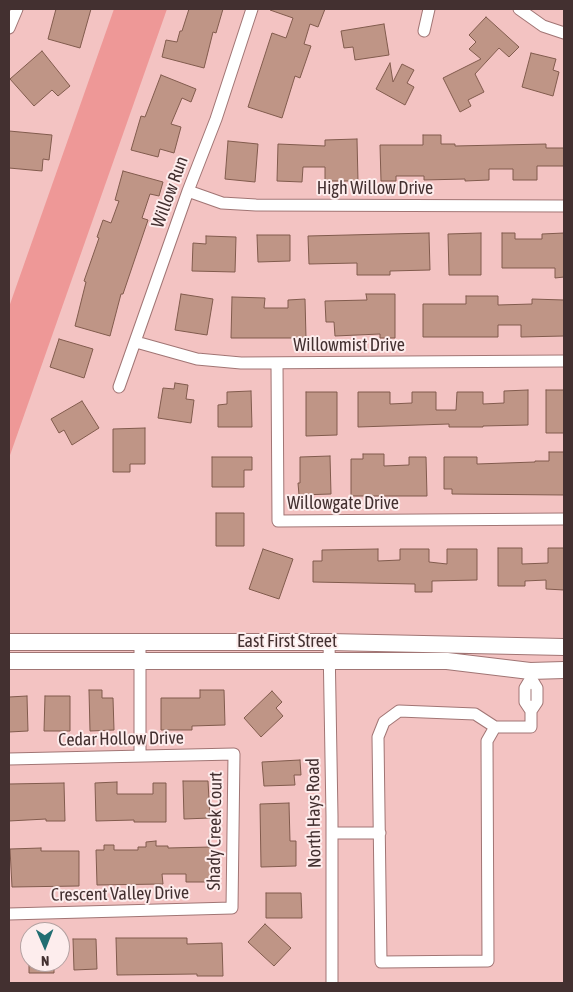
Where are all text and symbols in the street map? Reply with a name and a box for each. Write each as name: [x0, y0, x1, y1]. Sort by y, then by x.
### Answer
street label: Willow Run: [147, 153, 193, 231]
street label: High Willow Drive: [317, 177, 433, 199]
street label: Willowmist Drive: [293, 334, 405, 356]
street label: Willowgate Drive: [287, 492, 399, 514]
street label: East First Street: [237, 630, 337, 652]
street label: Cedar Hollow Drive: [58, 727, 184, 751]
street label: North Hays Road: [302, 758, 326, 868]
street label: Shady Creek Court: [203, 771, 227, 891]
street label: Crescent Valley Drive: [51, 882, 189, 906]
north arrow: [20, 922, 70, 972]
text: N: [41, 953, 50, 969]

